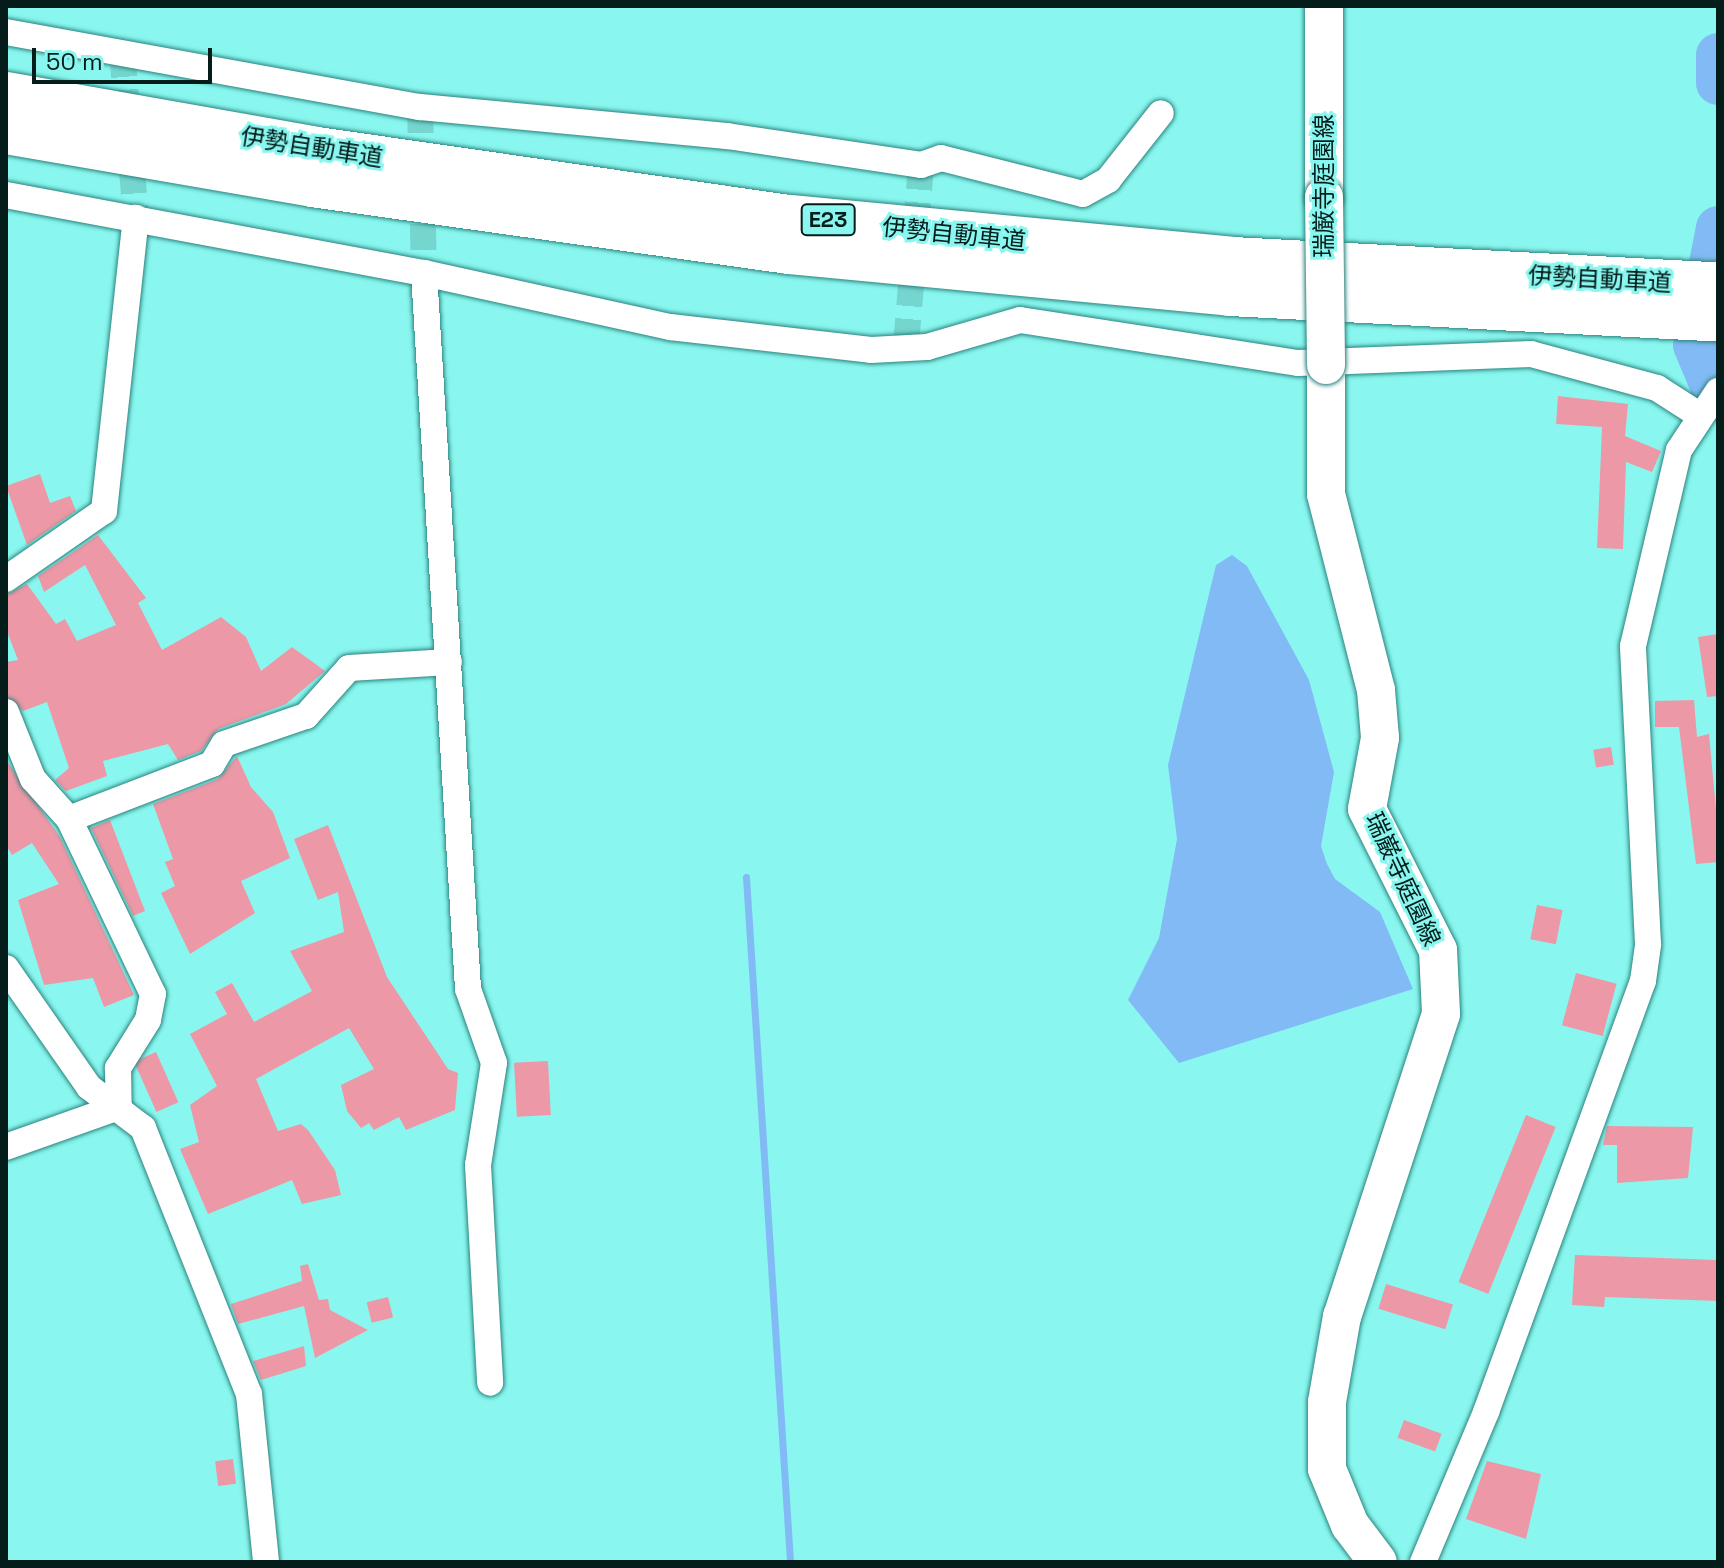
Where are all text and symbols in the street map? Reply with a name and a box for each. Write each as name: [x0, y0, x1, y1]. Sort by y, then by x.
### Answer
scale bar: [36, 32, 216, 82]
text: 50 m: [46, 46, 103, 77]
street label: 瑞厳寺庭園線: [1310, 114, 1338, 258]
street label: 伊勢自動車道: [239, 122, 385, 172]
road number: E23: [800, 202, 856, 238]
street label: 伊勢自動車道: [881, 212, 1027, 256]
street label: 伊勢自動車道: [1527, 261, 1673, 297]
street label: 瑞巌寺庭園線: [1360, 808, 1446, 950]

